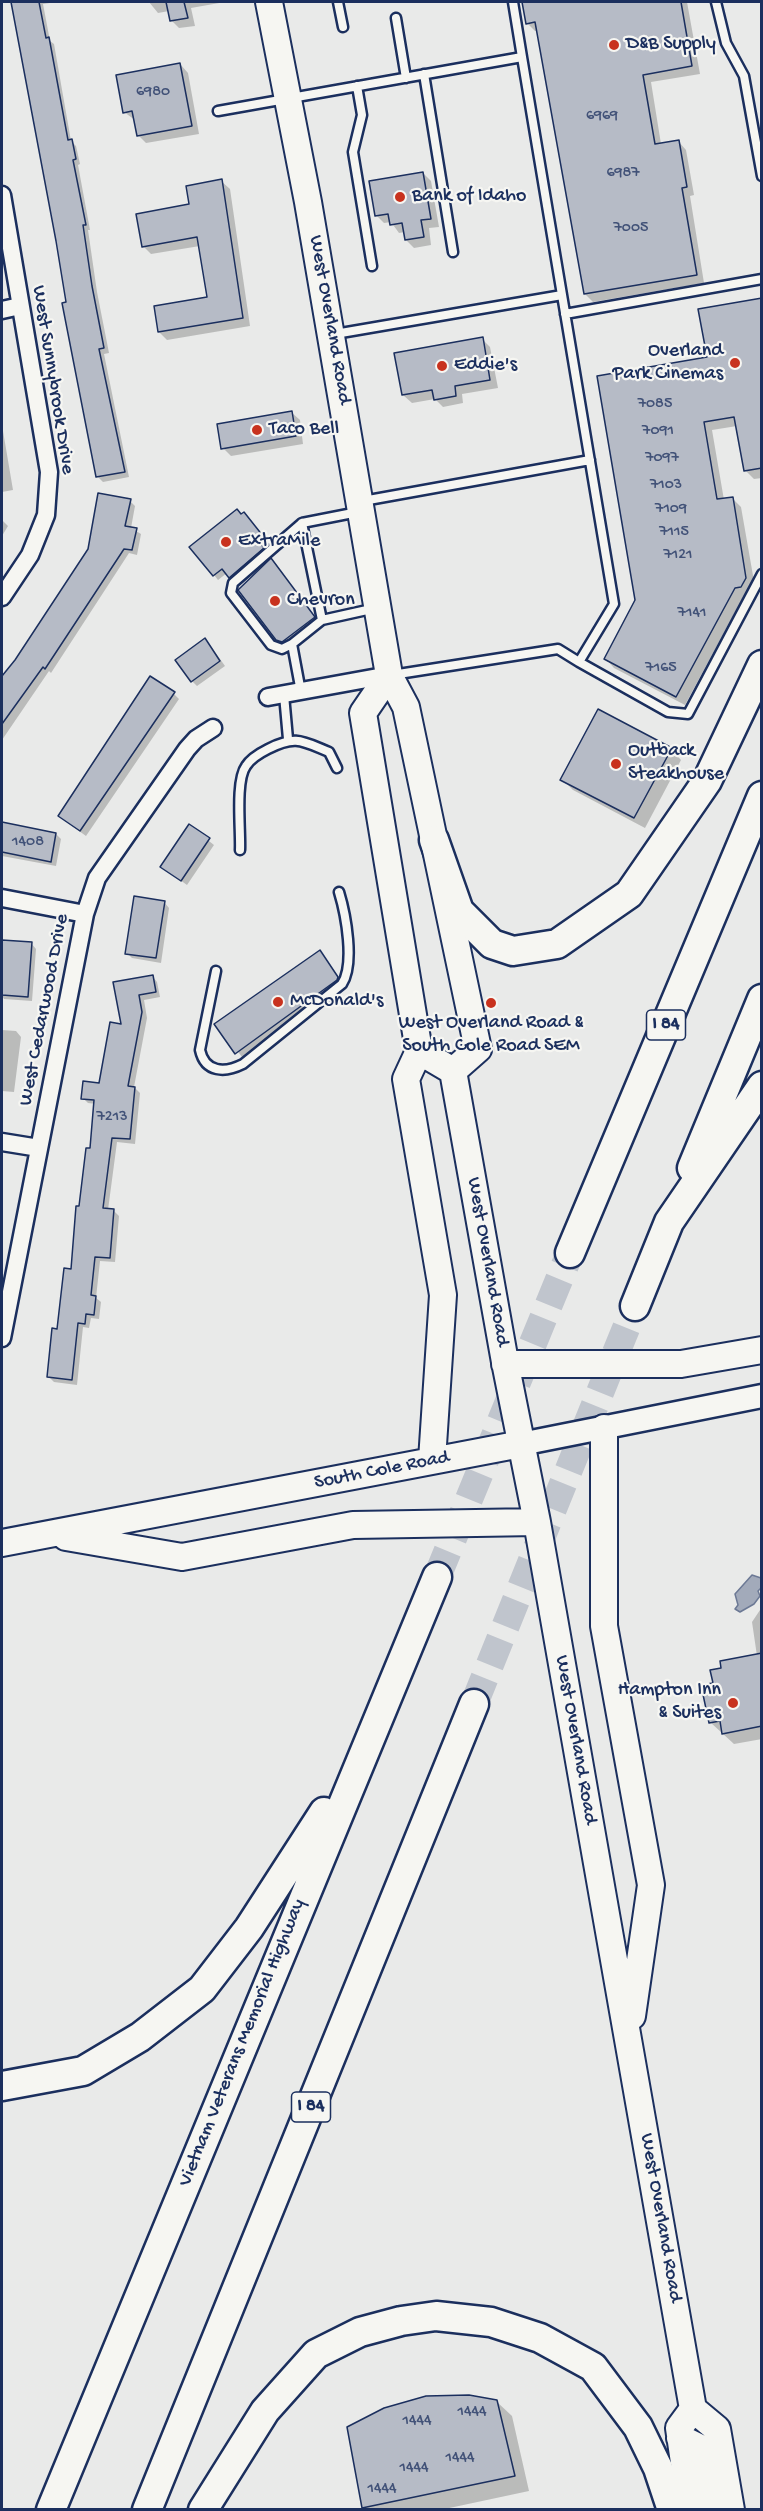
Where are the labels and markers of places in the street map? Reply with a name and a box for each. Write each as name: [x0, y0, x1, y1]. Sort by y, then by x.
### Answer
place label: D&B Supply: [626, 33, 716, 57]
marker: D&B Supply: [607, 38, 621, 52]
place label: Bank of Idaho: [412, 185, 526, 209]
marker: Bank of Idaho: [393, 190, 407, 204]
place label: Overland Park Cinemas: [612, 340, 723, 387]
place label: Eddie's: [454, 354, 517, 378]
marker: Overland Park Cinemas: [728, 356, 742, 370]
marker: Eddie's: [435, 359, 449, 373]
place label: Taco Bell: [269, 418, 339, 442]
marker: Taco Bell: [250, 423, 264, 437]
place label: ExtraMile: [238, 530, 320, 554]
marker: ExtraMile: [219, 535, 233, 549]
place label: Chevron: [287, 589, 355, 613]
marker: Chevron: [268, 594, 282, 608]
place label: Outback Steakhouse: [628, 740, 724, 787]
marker: Outback Steakhouse: [609, 757, 623, 771]
place label: McDonald's: [290, 990, 383, 1014]
marker: McDonald's: [271, 995, 285, 1009]
marker: West Overland Road & South Cole Road SEM: [484, 996, 498, 1010]
place label: West Overland Road & South Cole Road SEM: [399, 1012, 583, 1059]
place label: Hampton Inn & Suites: [618, 1679, 721, 1726]
marker: Hampton Inn & Suites: [726, 1696, 740, 1710]

